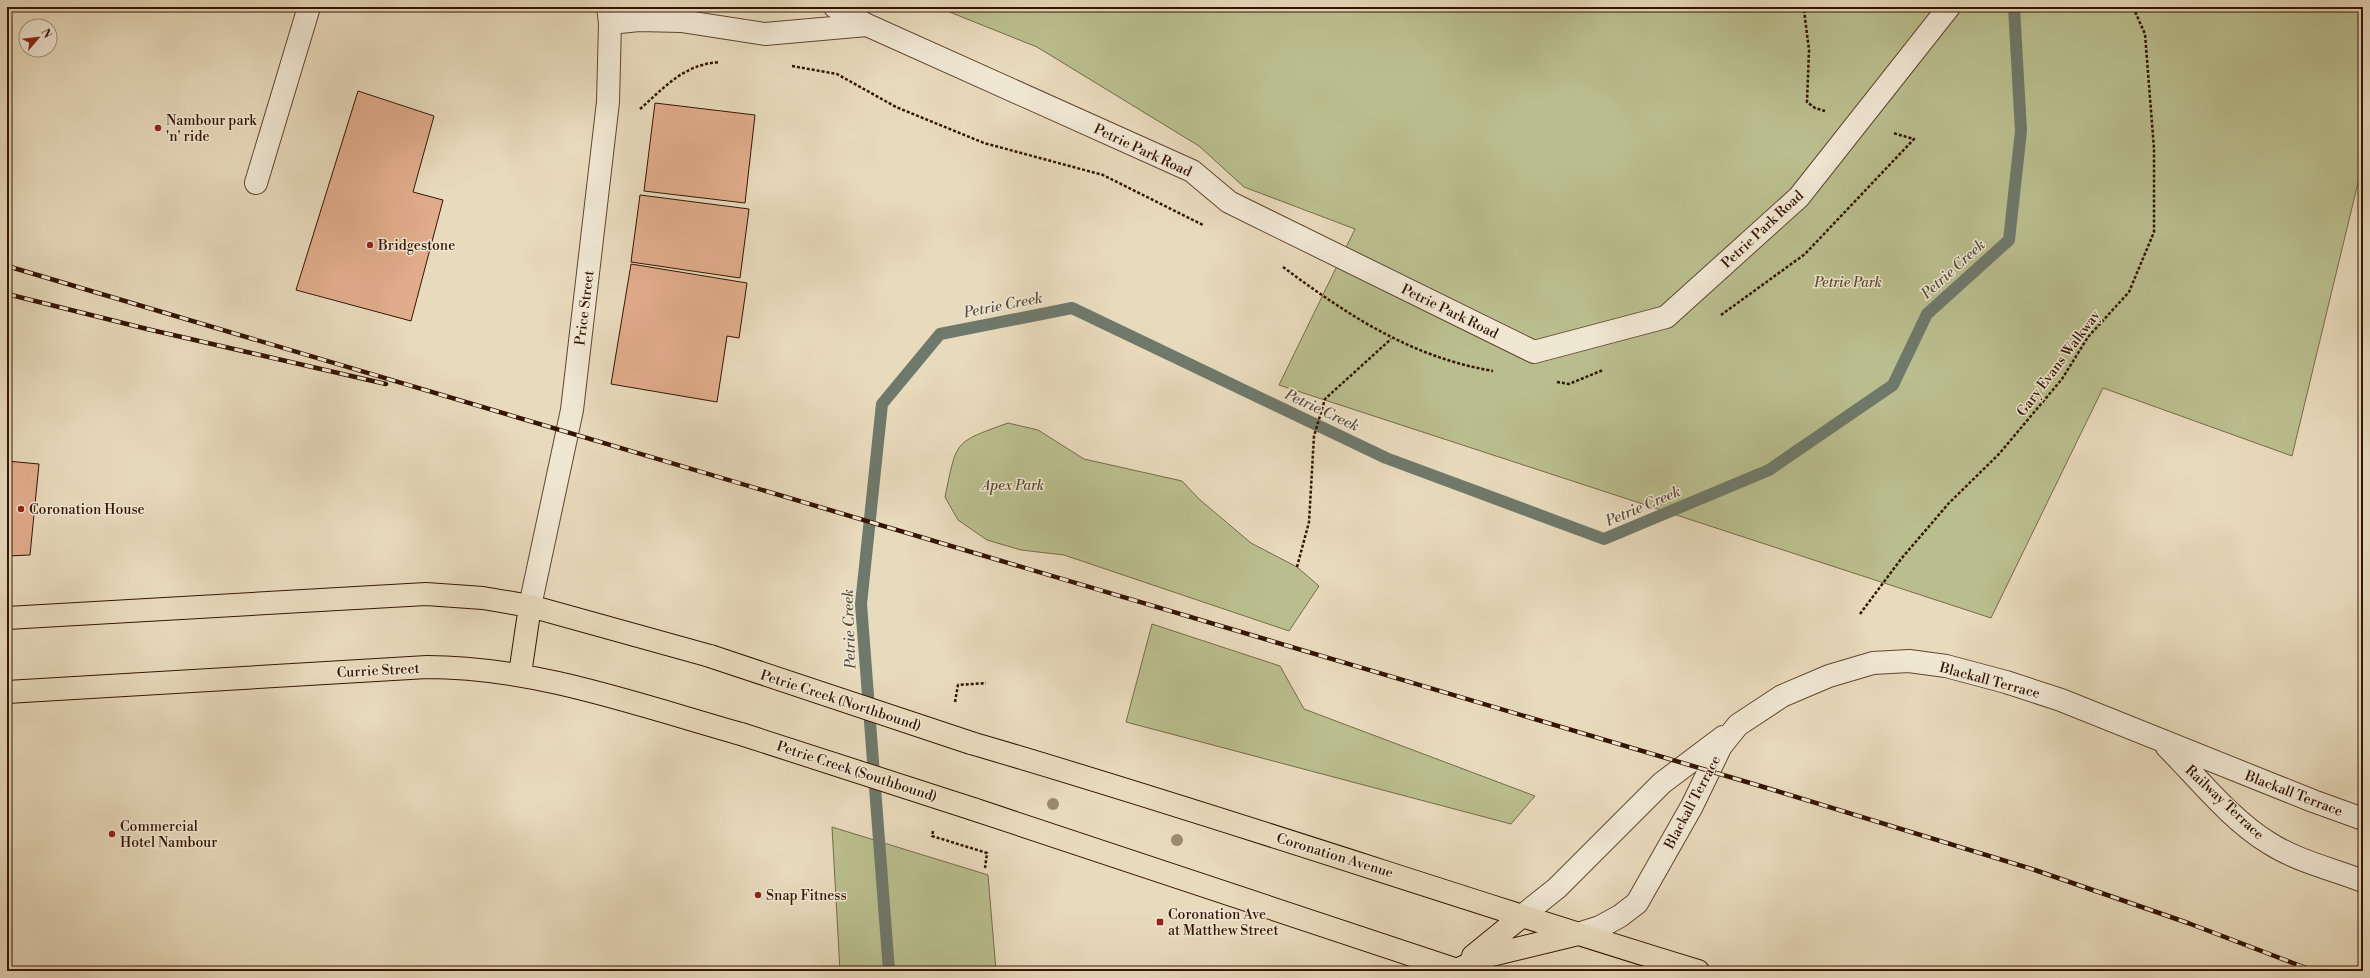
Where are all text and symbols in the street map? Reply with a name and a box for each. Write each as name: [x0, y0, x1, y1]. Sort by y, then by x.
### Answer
north arrow: [18, 18, 58, 58]
text: N: [38, 27, 54, 41]
place label: Nambour park 'n' ride: [166, 112, 257, 146]
street label: Petrie Park Road: [1091, 120, 1194, 181]
marker: Nambour park 'n' ride: [153, 123, 163, 133]
street label: Petrie Park Road: [1718, 187, 1808, 272]
water label: Petrie Creek: [1917, 235, 1990, 304]
place label: Bridgestone: [377, 237, 455, 255]
marker: Bridgestone: [365, 240, 375, 250]
street label: Price Street: [571, 269, 599, 347]
park label: Petrie Park: [1813, 274, 1882, 292]
street label: Petrie Park Road: [1398, 281, 1501, 343]
water label: Petrie Creek: [961, 289, 1044, 323]
street label: Gary Evans Walkway: [2013, 307, 2105, 420]
water label: Petrie Creek: [1281, 385, 1362, 436]
park label: Apex Park: [980, 477, 1044, 495]
water label: Petrie Creek: [1602, 482, 1684, 531]
place label: Coronation House: [29, 501, 145, 519]
marker: Coronation House: [16, 504, 26, 514]
water label: Petrie Creek: [839, 589, 860, 670]
street label: Blackall Terrace: [1937, 659, 2042, 703]
street label: Currie Street: [336, 660, 420, 682]
street label: Petrie Creek (Northbound): [758, 666, 924, 736]
street label: Petrie Creek (Southbound): [774, 737, 939, 806]
street label: Blackall Terrace: [1660, 753, 1725, 853]
street label: Railway Terrace: [2181, 762, 2268, 844]
street label: Blackall Terrace: [2241, 767, 2345, 821]
place label: Commercial Hotel Nambour: [120, 818, 217, 852]
marker: Commercial Hotel Nambour: [107, 829, 117, 839]
street label: Coronation Avenue: [1274, 830, 1395, 882]
place label: Snap Fitness: [766, 887, 847, 905]
marker: Snap Fitness: [753, 890, 763, 900]
place label: Coronation Ave at Matthew Street: [1168, 906, 1278, 940]
marker: Coronation Ave at Matthew Street: [1155, 917, 1165, 927]

